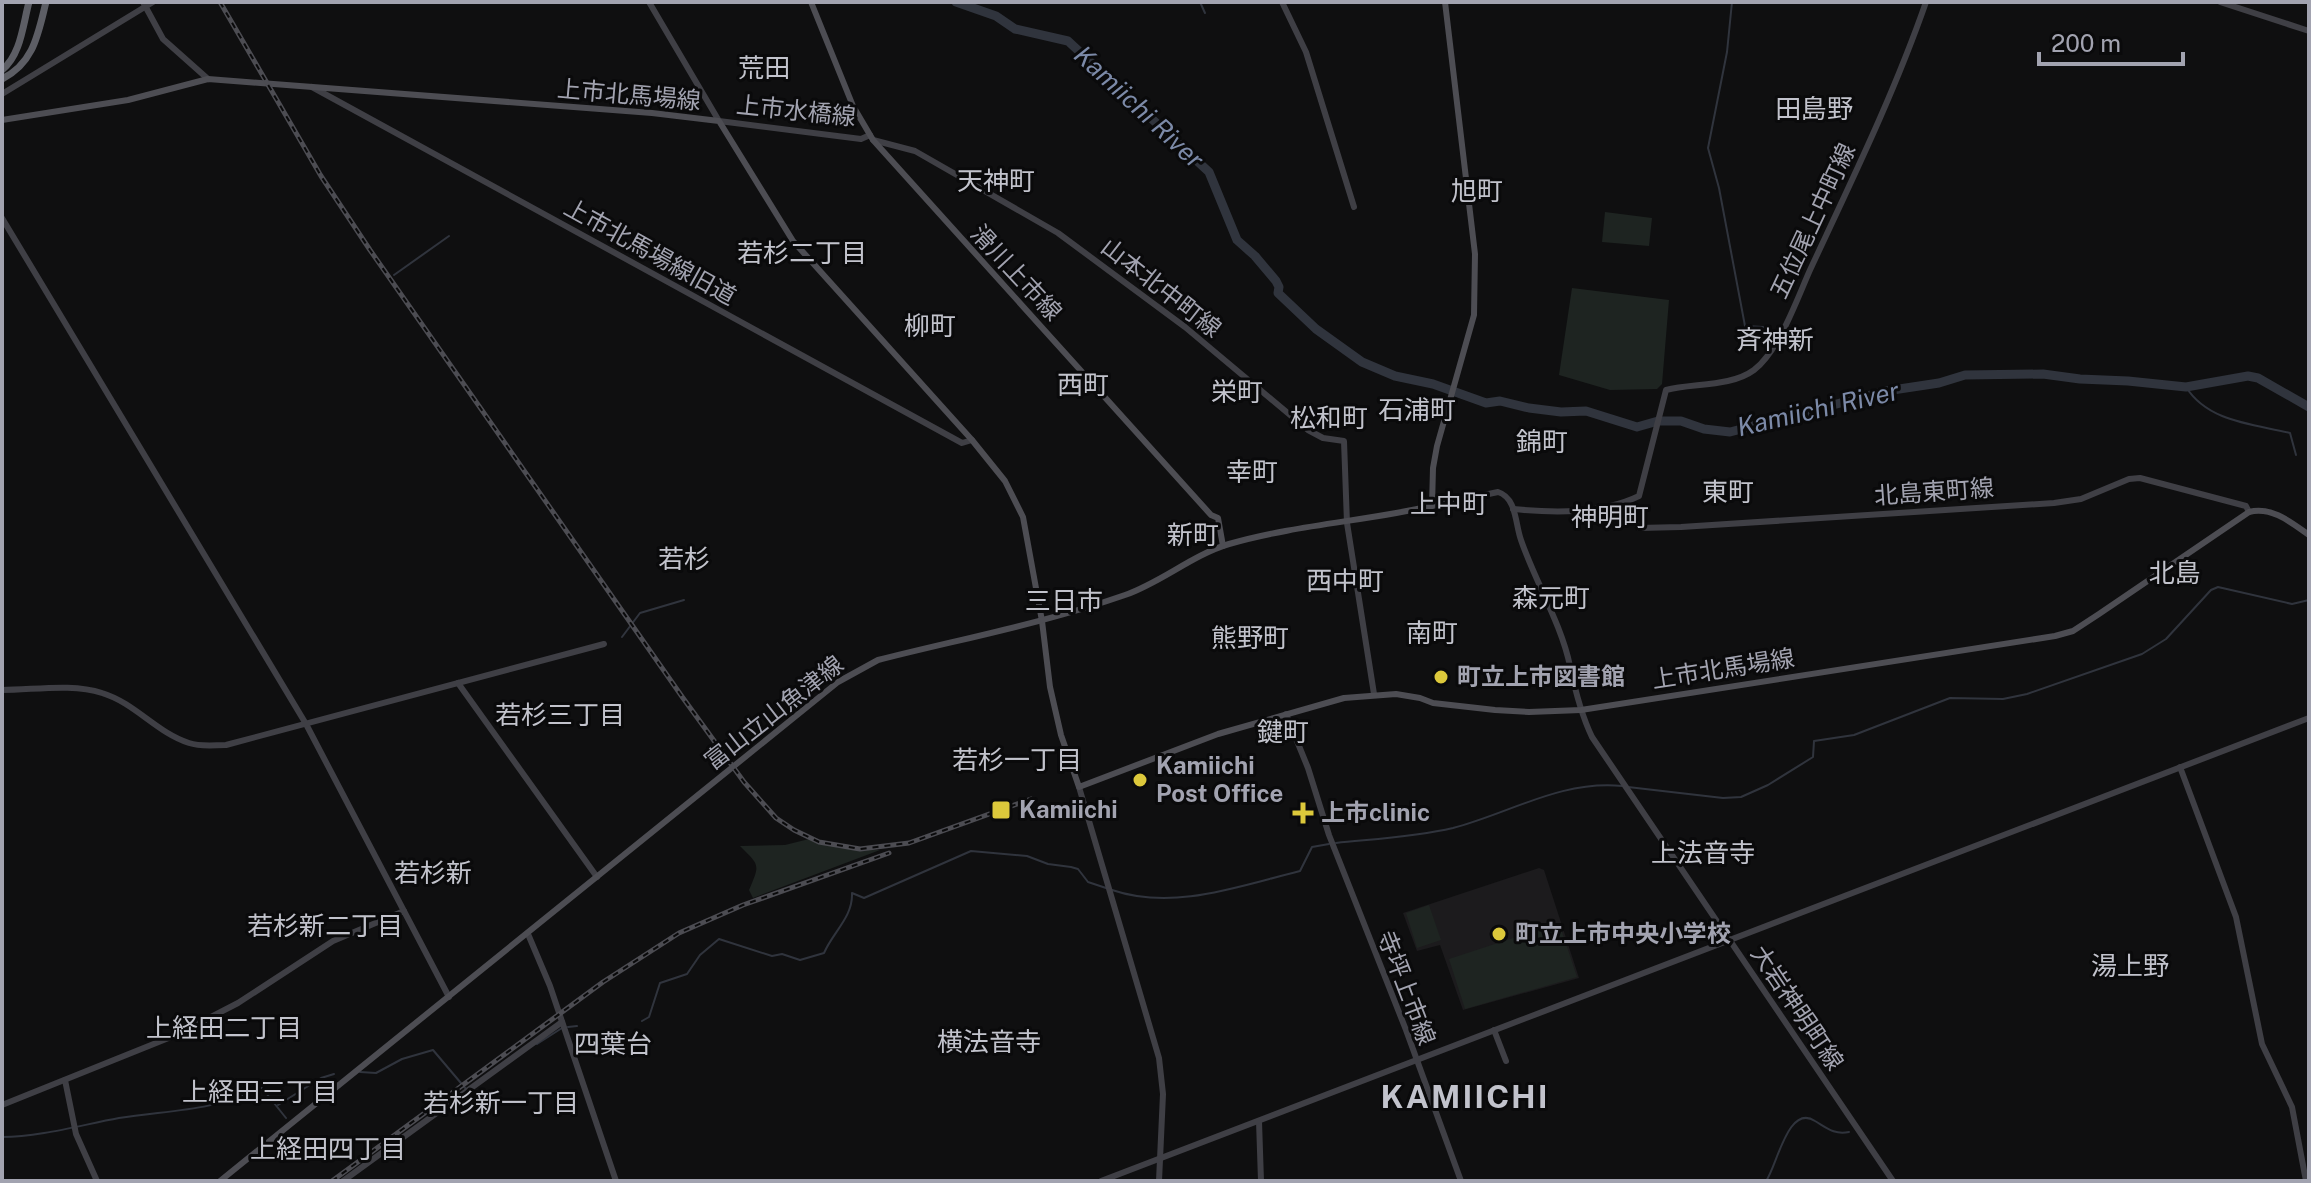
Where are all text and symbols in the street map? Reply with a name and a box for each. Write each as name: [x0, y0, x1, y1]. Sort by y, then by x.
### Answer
scale bar: [2039, 16, 2183, 66]
text: 200 m: [2051, 29, 2121, 57]
water label: Kamiichi River: [1068, 39, 1211, 175]
district label: 荒田: [738, 52, 790, 83]
street label: 上市北馬場線: [556, 74, 702, 114]
street label: 上市水橋線: [735, 90, 857, 130]
district label: 田島野: [1775, 93, 1853, 124]
street label: 五位尾上中町線: [1764, 139, 1860, 303]
district label: 天神町: [957, 165, 1035, 196]
district label: 旭町: [1451, 175, 1503, 206]
street label: 上市北馬場線旧道: [560, 192, 741, 310]
street label: 滑川上市線: [966, 219, 1068, 326]
street label: 山本北中町線: [1096, 232, 1227, 343]
district label: 若杉二丁目: [737, 237, 867, 268]
district label: 柳町: [904, 310, 956, 341]
district label: 斉神新: [1736, 324, 1814, 355]
district label: 西町: [1057, 369, 1109, 400]
water label: Kamiichi River: [1734, 375, 1902, 442]
district label: 栄町: [1211, 376, 1263, 407]
district label: 石浦町: [1378, 394, 1456, 425]
district label: 松和町: [1290, 402, 1368, 433]
district label: 錦町: [1516, 426, 1568, 457]
district label: 幸町: [1226, 456, 1278, 487]
street label: 北島東町線: [1873, 473, 1995, 509]
district label: 東町: [1702, 476, 1754, 507]
district label: 上中町: [1410, 488, 1488, 519]
district label: 神明町: [1571, 501, 1649, 532]
district label: 新町: [1167, 519, 1219, 550]
district label: 若杉: [658, 543, 710, 574]
district label: 北島: [2149, 557, 2201, 588]
district label: 西中町: [1306, 565, 1384, 596]
district label: 森元町: [1512, 582, 1590, 613]
district label: 三日市: [1025, 585, 1103, 616]
district label: 南町: [1406, 617, 1458, 648]
district label: 熊野町: [1211, 622, 1289, 653]
street label: 上市北馬場線: [1650, 643, 1796, 693]
street label: 富山立山魚津線: [699, 649, 848, 775]
place label: 町立上市図書館: [1457, 662, 1625, 690]
marker: 町立上市図書館: [1432, 668, 1450, 686]
district label: 若杉三丁目: [495, 699, 625, 730]
district label: 鍵町: [1257, 716, 1309, 747]
district label: 若杉一丁目: [952, 744, 1082, 775]
place label: Kamiichi Post Office: [1156, 751, 1283, 807]
marker: Kamiichi Post Office: [1131, 771, 1149, 789]
place label: Kamiichi: [1019, 795, 1118, 823]
place label: 上市clinic: [1321, 798, 1430, 826]
marker: Kamiichi: [990, 799, 1012, 821]
marker: 上市clinic: [1292, 802, 1314, 824]
district label: 上法音寺: [1651, 837, 1755, 868]
district label: 若杉新: [394, 857, 472, 888]
district label: 若杉新二丁目: [247, 910, 403, 941]
place label: 町立上市中央小学校: [1515, 919, 1731, 947]
marker: 町立上市中央小学校: [1490, 925, 1508, 943]
street label: 寺坪上市線: [1372, 927, 1442, 1049]
street label: 大岩神明町線: [1746, 940, 1850, 1075]
district label: 湯上野: [2091, 950, 2169, 981]
district label: 上経田二丁目: [146, 1012, 302, 1043]
district label: 横法音寺: [937, 1026, 1041, 1057]
district label: 四葉台: [574, 1028, 652, 1059]
district label: 上経田三丁目: [182, 1076, 338, 1107]
district label: KAMIICHI: [1380, 1078, 1550, 1115]
district label: 若杉新一丁目: [423, 1087, 579, 1118]
district label: 上経田四丁目: [250, 1133, 406, 1164]

